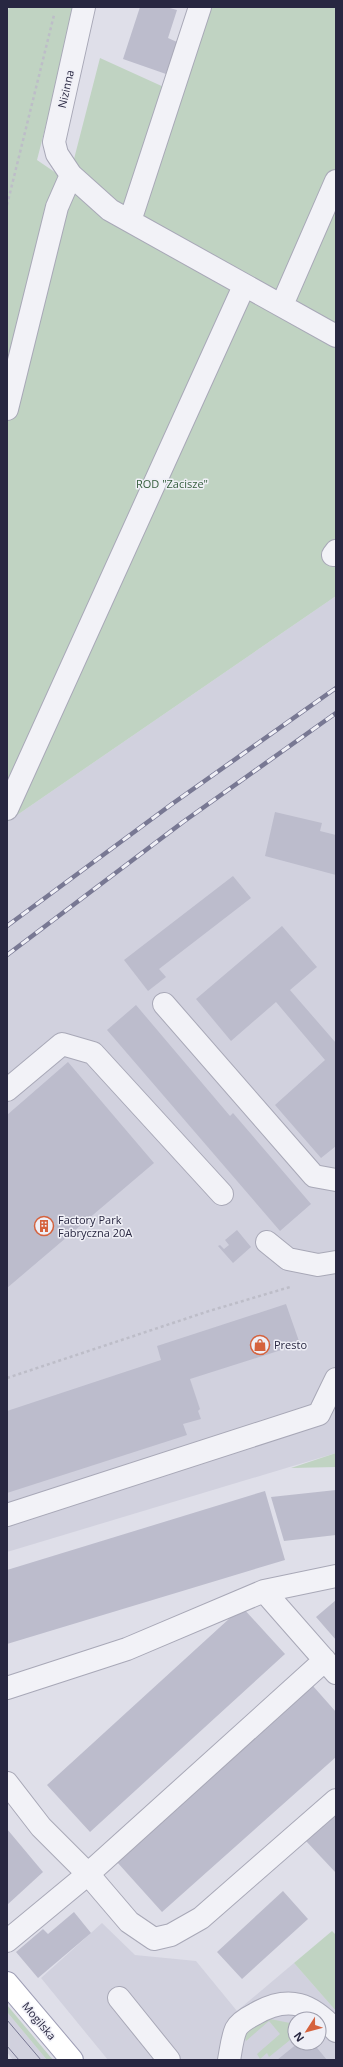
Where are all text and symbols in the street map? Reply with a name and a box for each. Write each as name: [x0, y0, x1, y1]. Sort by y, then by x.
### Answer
street label: Nizinna: [54, 68, 77, 109]
park label: ROD "Zacisze": [136, 476, 208, 491]
place label: Factory Park Fabryczna 20A: [58, 1212, 132, 1240]
building icon: Factory Park Fabryczna 20A: [33, 1215, 55, 1237]
shop icon: Presto: [249, 1334, 271, 1356]
place label: Presto: [274, 1337, 307, 1352]
street label: Mogilska: [19, 1999, 60, 2043]
north arrow: [287, 2011, 327, 2051]
text: N: [290, 2029, 307, 2045]

